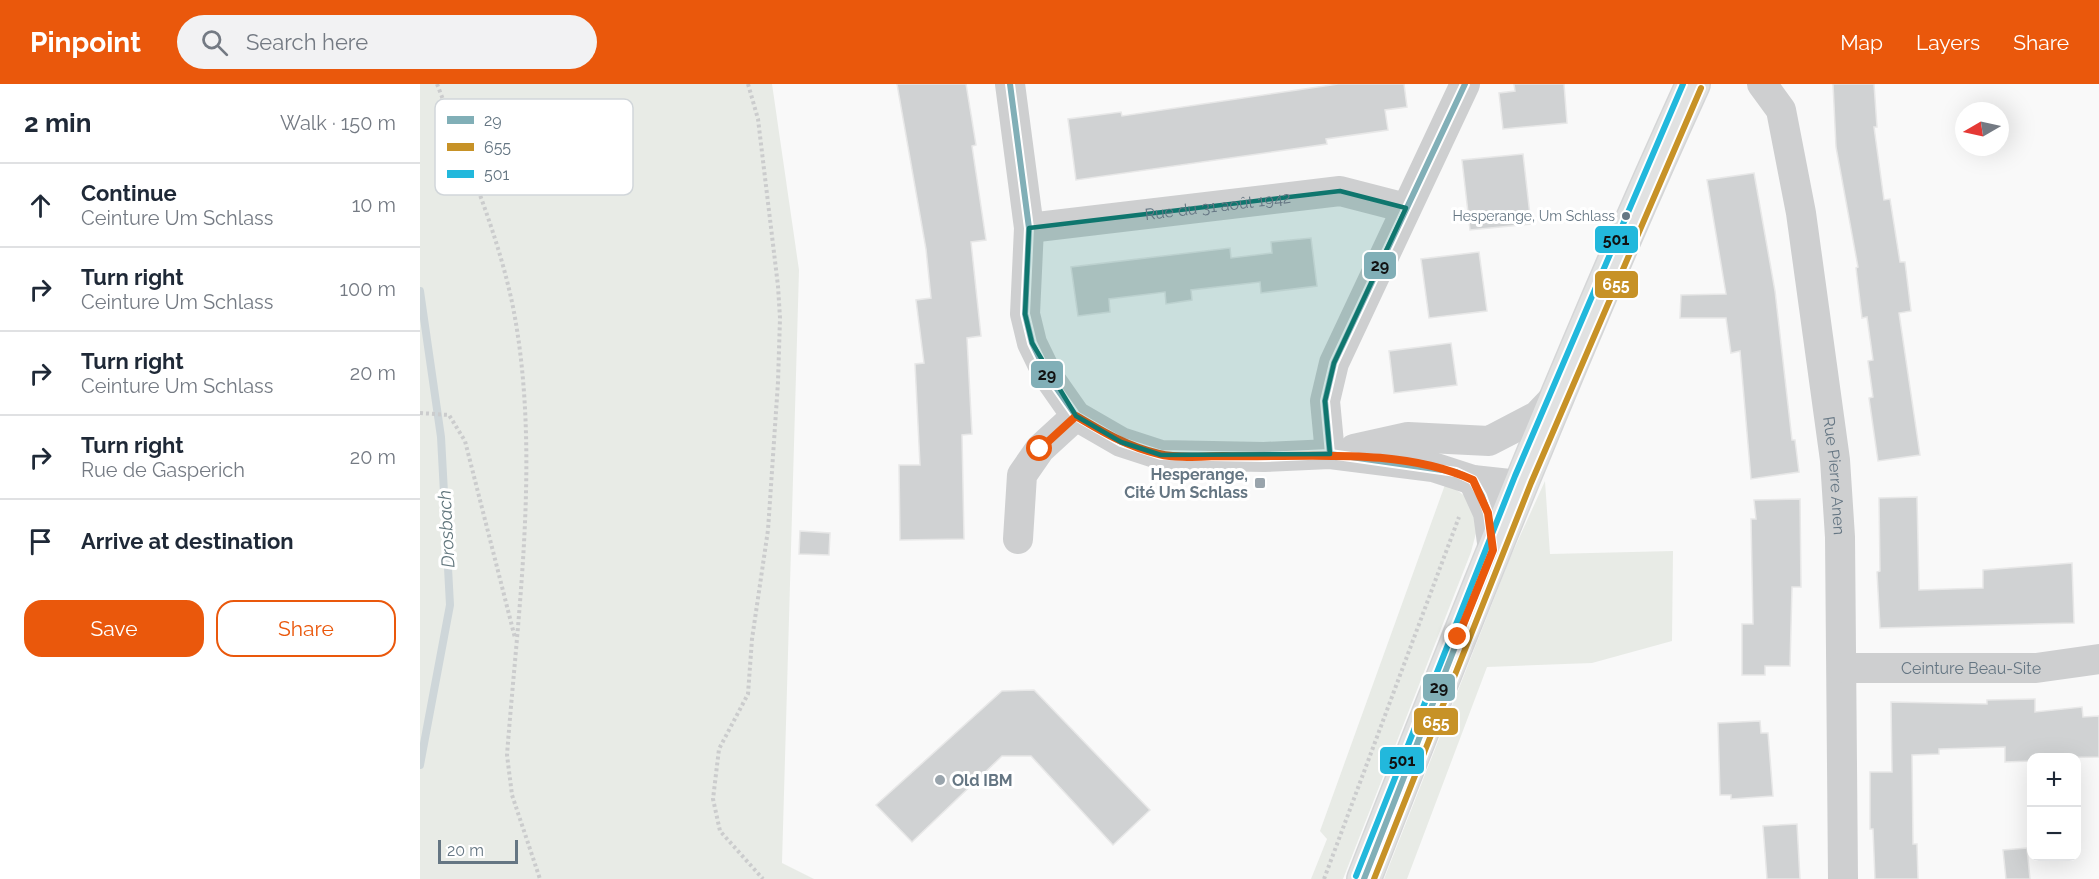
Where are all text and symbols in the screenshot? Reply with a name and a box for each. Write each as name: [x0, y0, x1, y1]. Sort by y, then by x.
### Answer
search box: [177, 15, 597, 69]
text: Pinpoint: [30, 26, 141, 59]
icon: search: [198, 26, 231, 59]
text: Search here: [246, 29, 368, 55]
text: Map: [1840, 30, 1883, 55]
text: Layers: [1916, 30, 1980, 55]
text: Share: [2013, 30, 2069, 55]
legend: [435, 99, 633, 195]
north arrow: [1955, 102, 2009, 156]
text: 2 min: [24, 108, 91, 138]
text: Walk · 150 m: [280, 111, 396, 135]
text: 29: [484, 111, 502, 130]
text: 655: [484, 138, 511, 157]
text: 501: [484, 165, 510, 184]
text: Continue: [81, 180, 177, 206]
street label: Rue du 31 août 1942: [1144, 187, 1292, 224]
icon: ahead: [24, 189, 57, 222]
text: 10 m: [352, 193, 396, 217]
text: Ceinture Um Schlass: [81, 206, 273, 230]
place label: Hesperange, Um Schlass: [1452, 208, 1615, 224]
marker: Hesperange, Um Schlass: [1620, 210, 1632, 222]
line badge: 501: [1594, 225, 1639, 254]
text: 501: [1603, 230, 1629, 249]
line badge: 29: [1363, 251, 1397, 280]
text: 29: [1371, 256, 1389, 275]
text: Turn right: [81, 264, 184, 290]
line badge: 655: [1594, 270, 1639, 299]
icon: right: [24, 273, 57, 306]
text: 655: [1602, 275, 1630, 294]
text: 100 m: [339, 277, 396, 301]
text: Ceinture Um Schlass: [81, 290, 273, 314]
text: Turn right: [81, 348, 184, 374]
icon: right: [24, 357, 57, 390]
line badge: 29: [1030, 360, 1064, 389]
text: 20 m: [350, 361, 396, 385]
text: 29: [1038, 365, 1056, 384]
text: Ceinture Um Schlass: [81, 374, 273, 398]
street label: Rue Pierre Anen: [1820, 415, 1849, 536]
text: Turn right: [81, 432, 184, 458]
route start: [1026, 435, 1052, 461]
icon: right: [24, 441, 57, 474]
text: 20 m: [350, 445, 396, 469]
text: Rue de Gasperich: [81, 458, 245, 482]
place label: Hesperange, Cité Um Schlass: [1124, 465, 1248, 502]
marker: Hesperange, Cité Um Schlass: [1253, 476, 1267, 490]
water label: Drosbach: [433, 489, 459, 569]
icon: arrive: [24, 525, 57, 558]
text: Arrive at destination: [81, 528, 294, 554]
button: Save: [24, 600, 204, 657]
button: Share: [216, 600, 396, 657]
route end: [1444, 623, 1470, 649]
street label: Ceinture Beau-Site: [1901, 658, 2042, 678]
line badge: 29: [1422, 673, 1456, 702]
text: 29: [1430, 678, 1448, 697]
line badge: 655: [1413, 707, 1459, 736]
text: 655: [1422, 713, 1450, 732]
line badge: 501: [1379, 746, 1425, 775]
text: 501: [1389, 751, 1415, 770]
map controls: [2027, 753, 2081, 861]
button: +: [2027, 753, 2081, 807]
place label: Old IBM: [952, 771, 1013, 790]
marker: Old IBM: [933, 773, 947, 787]
button: −: [2027, 807, 2081, 861]
scale bar: [438, 837, 518, 864]
text: 20 m: [447, 841, 484, 860]

